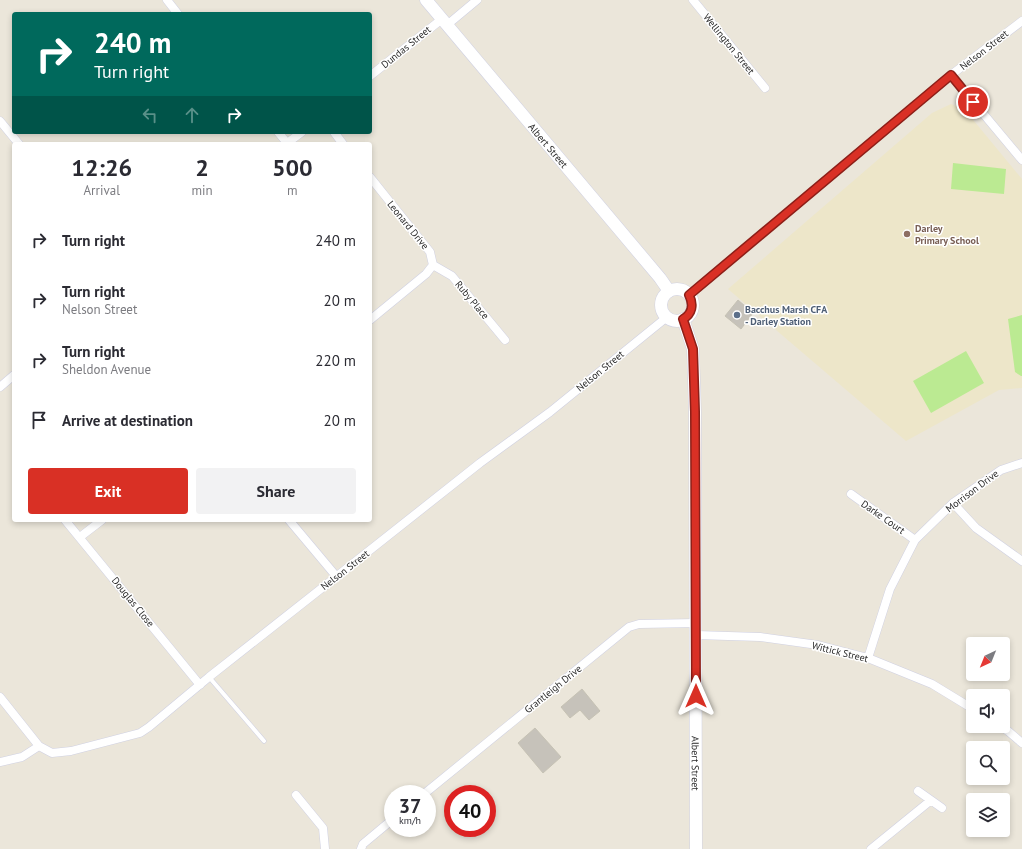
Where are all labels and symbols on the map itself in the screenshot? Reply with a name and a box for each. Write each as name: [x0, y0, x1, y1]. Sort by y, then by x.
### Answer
street label: Wellington Street: [700, 11, 758, 78]
street label: Dundas Street: [379, 23, 434, 71]
street label: Nelson Street: [957, 27, 1011, 73]
pin: [956, 85, 990, 119]
street label: Albert Street: [526, 120, 571, 171]
street label: Leonard Drive: [384, 198, 432, 252]
place label: Darley Primary School: [915, 222, 979, 247]
marker: Darley Primary School: [902, 229, 912, 239]
street label: Ruby Place: [452, 278, 492, 322]
place label: Bacchus Marsh CFA - Darley Station: [745, 303, 828, 328]
marker: Bacchus Marsh CFA - Darley Station: [732, 310, 742, 320]
street label: Nelson Street: [573, 347, 627, 394]
street label: Morrison Drive: [943, 467, 1001, 515]
street label: Darke Court: [859, 497, 908, 537]
street label: Nelson Street: [318, 547, 372, 593]
street label: Douglas Close: [109, 574, 157, 630]
north arrow: [966, 637, 1010, 681]
street label: Wittick Street: [810, 639, 870, 665]
street label: Grantleigh Drive: [522, 662, 584, 716]
position arrow: [675, 675, 717, 717]
street label: Albert Street: [689, 736, 702, 791]
speed limit sign: 40: [444, 785, 496, 837]

